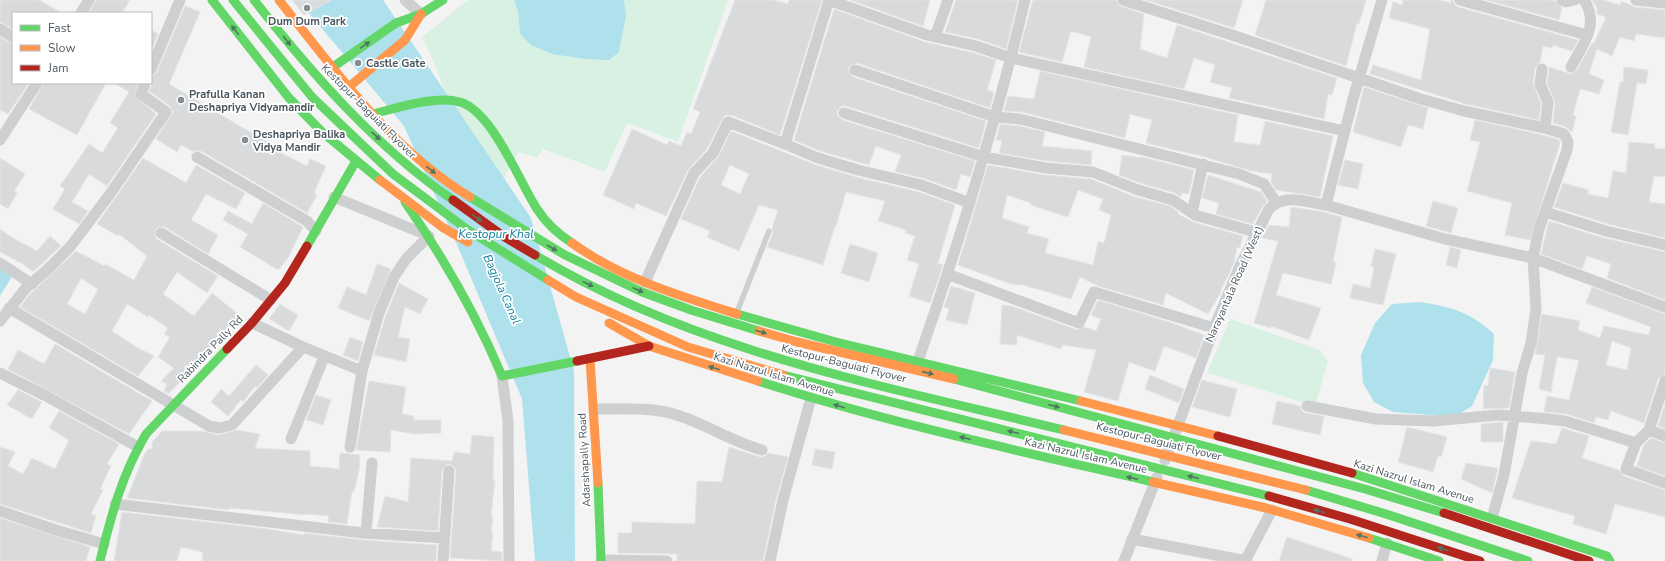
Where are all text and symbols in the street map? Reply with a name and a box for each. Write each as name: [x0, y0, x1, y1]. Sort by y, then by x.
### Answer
marker: Dum Dum Park: [302, 3, 312, 13]
legend: [12, 12, 152, 84]
place label: Dum Dum Park: [268, 14, 347, 29]
text: Fast: [48, 20, 71, 36]
one-way arrow: [231, 25, 239, 36]
one-way arrow: [283, 36, 291, 47]
text: Slow: [48, 40, 76, 56]
one-way arrow: [360, 41, 371, 49]
place label: Castle Gate: [366, 56, 425, 71]
marker: Castle Gate: [353, 58, 363, 68]
text: Jam: [47, 60, 69, 76]
street label: Kestopur-Baguiati Flyover: [318, 61, 419, 162]
place label: Prafulla Kanan Deshapriya Vidyamandir: [189, 87, 315, 115]
marker: Prafulla Kanan Deshapriya Vidyamandir: [176, 95, 186, 105]
place label: Deshapriya Balika Vidya Mandir: [252, 127, 345, 155]
one-way arrow: [371, 132, 381, 141]
marker: Deshapriya Balika Vidya Mandir: [240, 135, 250, 145]
one-way arrow: [426, 166, 437, 174]
one-way arrow: [471, 214, 482, 222]
street label: Narayantala Road (West): [1202, 224, 1267, 345]
water label: Kestopur Khal: [458, 226, 534, 242]
one-way arrow: [546, 244, 558, 251]
water label: Bagjola Canal: [479, 251, 525, 327]
one-way arrow: [583, 281, 594, 287]
one-way arrow: [633, 287, 644, 293]
street label: Rabindra Pally Rd: [174, 312, 246, 386]
one-way arrow: [756, 329, 768, 335]
street label: Kestopur-Baguiati Flyover: [780, 341, 908, 386]
street label: Kazi Nazrul Islam Avenue: [712, 349, 836, 400]
one-way arrow: [708, 365, 720, 371]
one-way arrow: [922, 371, 934, 377]
one-way arrow: [833, 403, 845, 409]
one-way arrow: [1048, 403, 1060, 409]
street label: Adarshapally Road: [575, 413, 594, 507]
street label: Kestopur-Baguiati Flyover: [1095, 419, 1223, 464]
one-way arrow: [1006, 429, 1019, 435]
street label: Kazi Nazrul Islam Avenue: [1023, 434, 1149, 477]
one-way arrow: [958, 435, 971, 441]
street label: Kazi Nazrul Islam Avenue: [1352, 456, 1476, 507]
one-way arrow: [1126, 474, 1138, 480]
one-way arrow: [1187, 474, 1199, 480]
one-way arrow: [1313, 507, 1325, 513]
one-way arrow: [1356, 533, 1368, 539]
one-way arrow: [1437, 546, 1449, 552]

